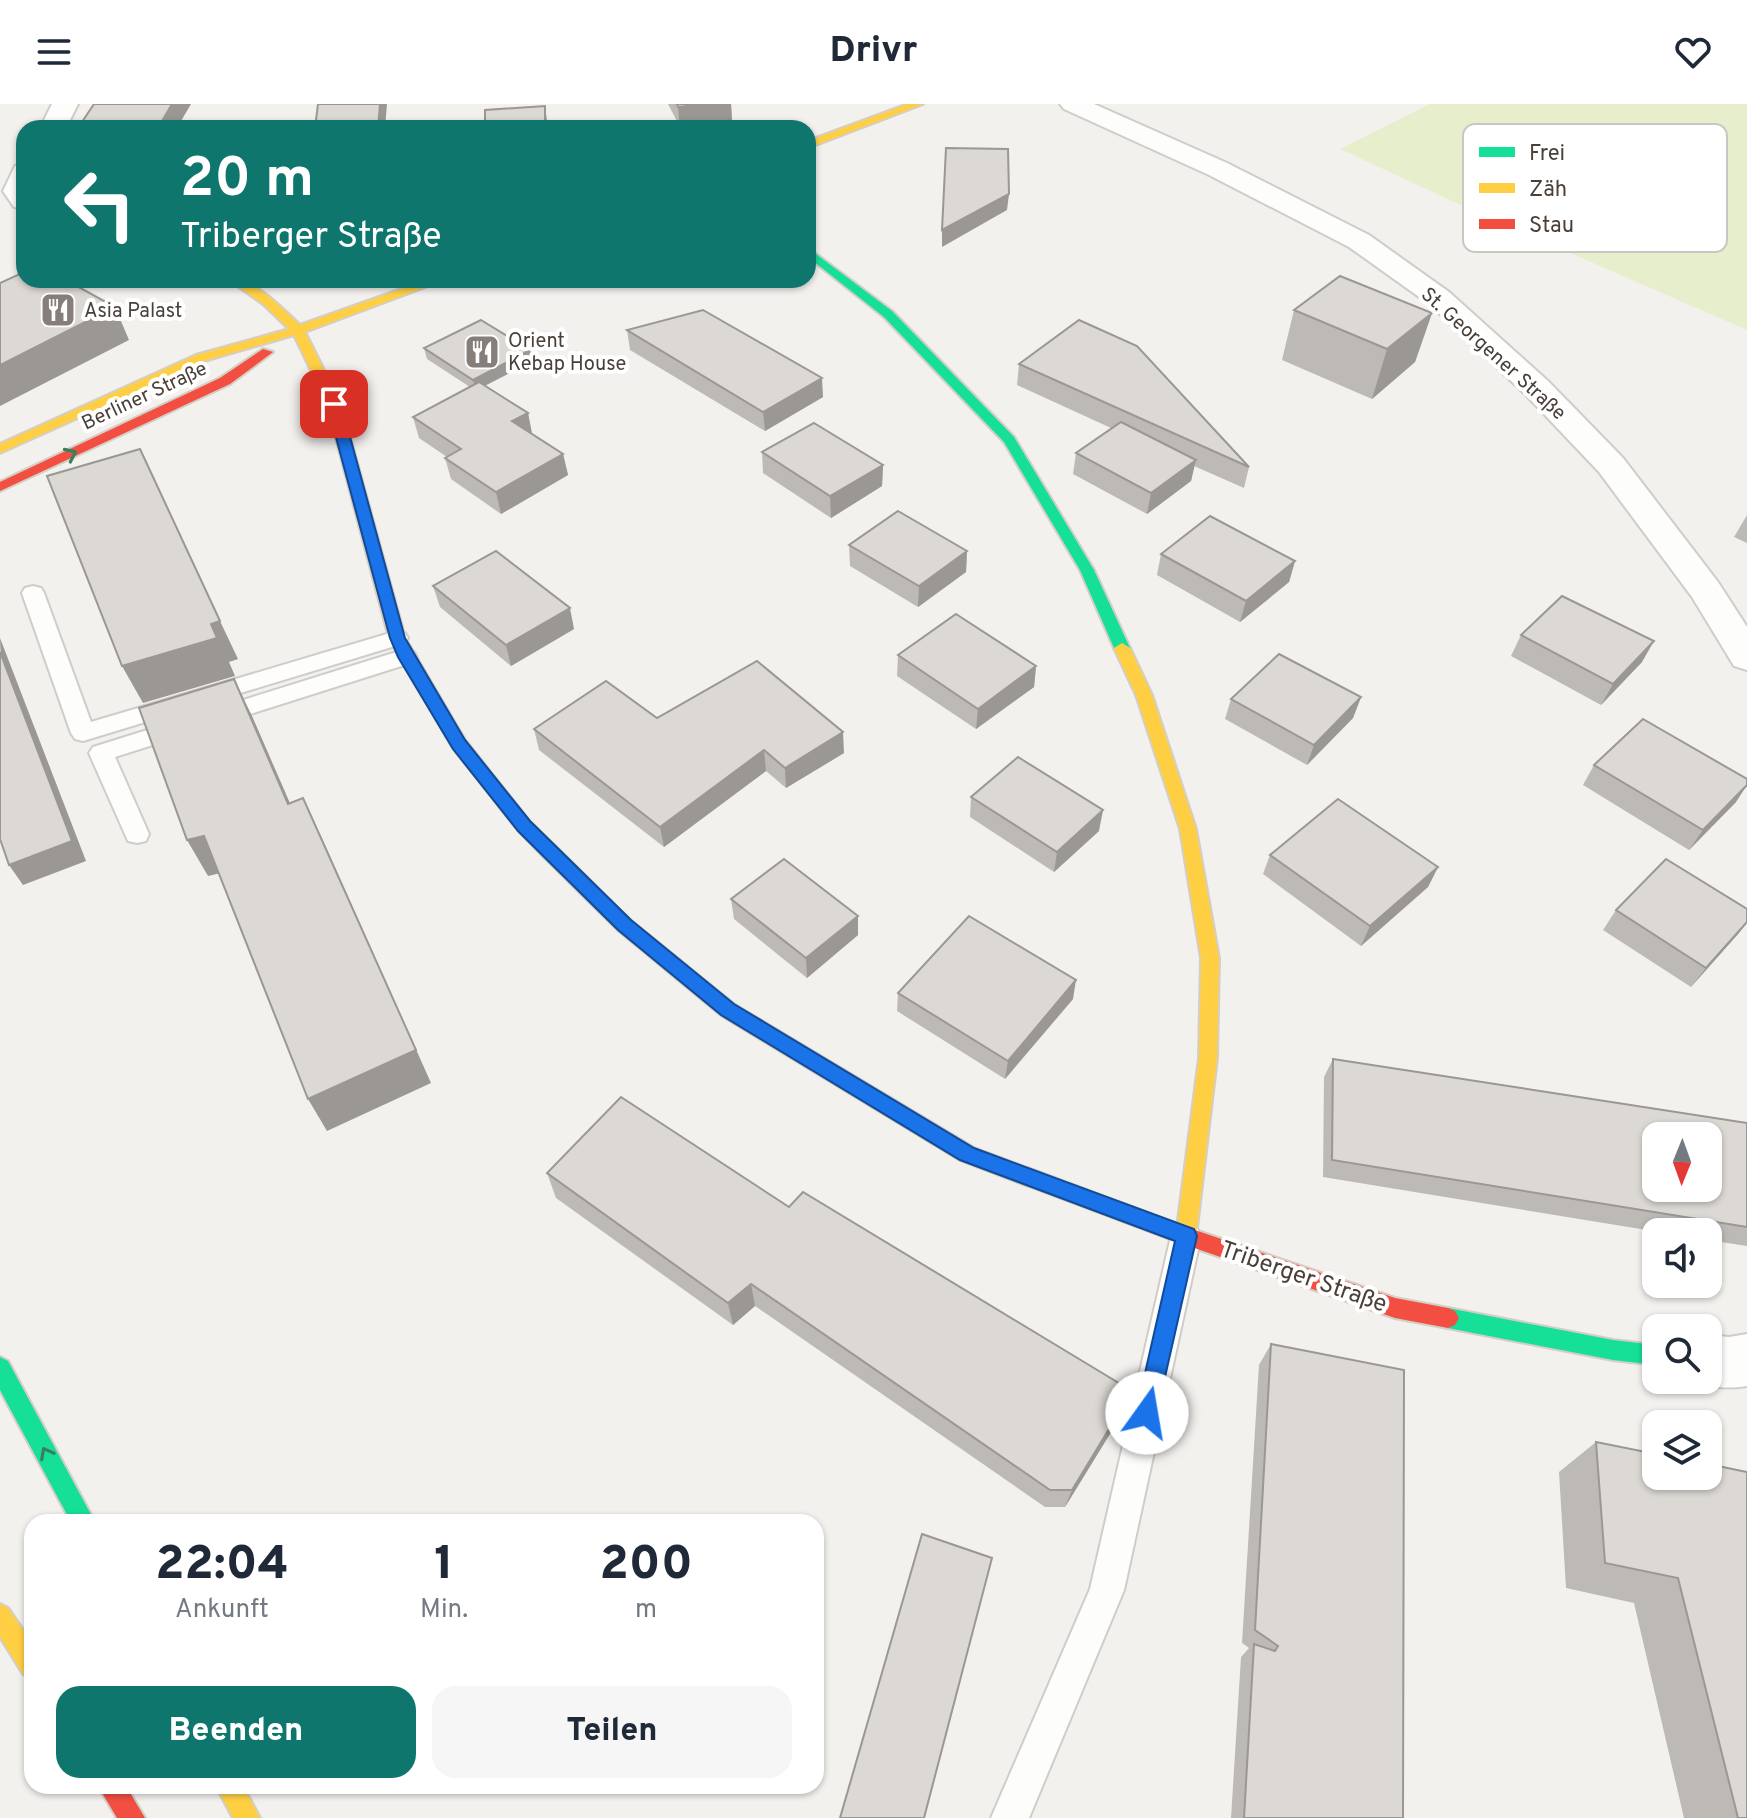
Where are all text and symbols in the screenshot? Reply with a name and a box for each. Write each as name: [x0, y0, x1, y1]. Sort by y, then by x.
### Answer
text: Drivr: [830, 29, 917, 75]
icon: menu: [32, 30, 76, 74]
icon: heart: [1671, 30, 1715, 74]
legend: [1463, 124, 1727, 252]
text: Frei: [1529, 141, 1565, 168]
text: 20 m: [180, 146, 314, 216]
icon: left: [48, 152, 152, 256]
text: Zäh: [1529, 177, 1567, 204]
text: Stau: [1529, 213, 1574, 240]
text: Triberger Straße: [180, 215, 442, 261]
street label: St. Georgener Straße: [1415, 282, 1571, 427]
restaurant icon: Asia Palast: [39, 291, 77, 329]
place label: Asia Palast: [84, 299, 182, 325]
place label: Orient Kebap House: [508, 329, 626, 378]
restaurant icon: Orient Kebap House: [463, 333, 501, 371]
street label: Berliner Straße: [78, 356, 212, 437]
pin: [300, 370, 368, 438]
icon: arrive: [312, 382, 356, 426]
one-way arrow: [62, 448, 77, 464]
north arrow: [1642, 1122, 1722, 1202]
map controls: [1642, 1122, 1722, 1490]
button: sound: [1642, 1218, 1722, 1298]
street label: Triberger Straße: [1216, 1235, 1391, 1320]
button: search: [1642, 1314, 1722, 1394]
position arrow: [1105, 1371, 1189, 1455]
button: layers: [1642, 1410, 1722, 1490]
one-way arrow: [40, 1447, 55, 1462]
text: 22:04: [155, 1536, 289, 1596]
text: 1: [434, 1536, 454, 1596]
text: 200: [599, 1536, 693, 1596]
text: Ankunft: [175, 1594, 269, 1627]
text: Min.: [420, 1594, 468, 1627]
text: m: [635, 1594, 657, 1627]
button: Beenden: [56, 1686, 416, 1778]
button: Teilen: [432, 1686, 792, 1778]

